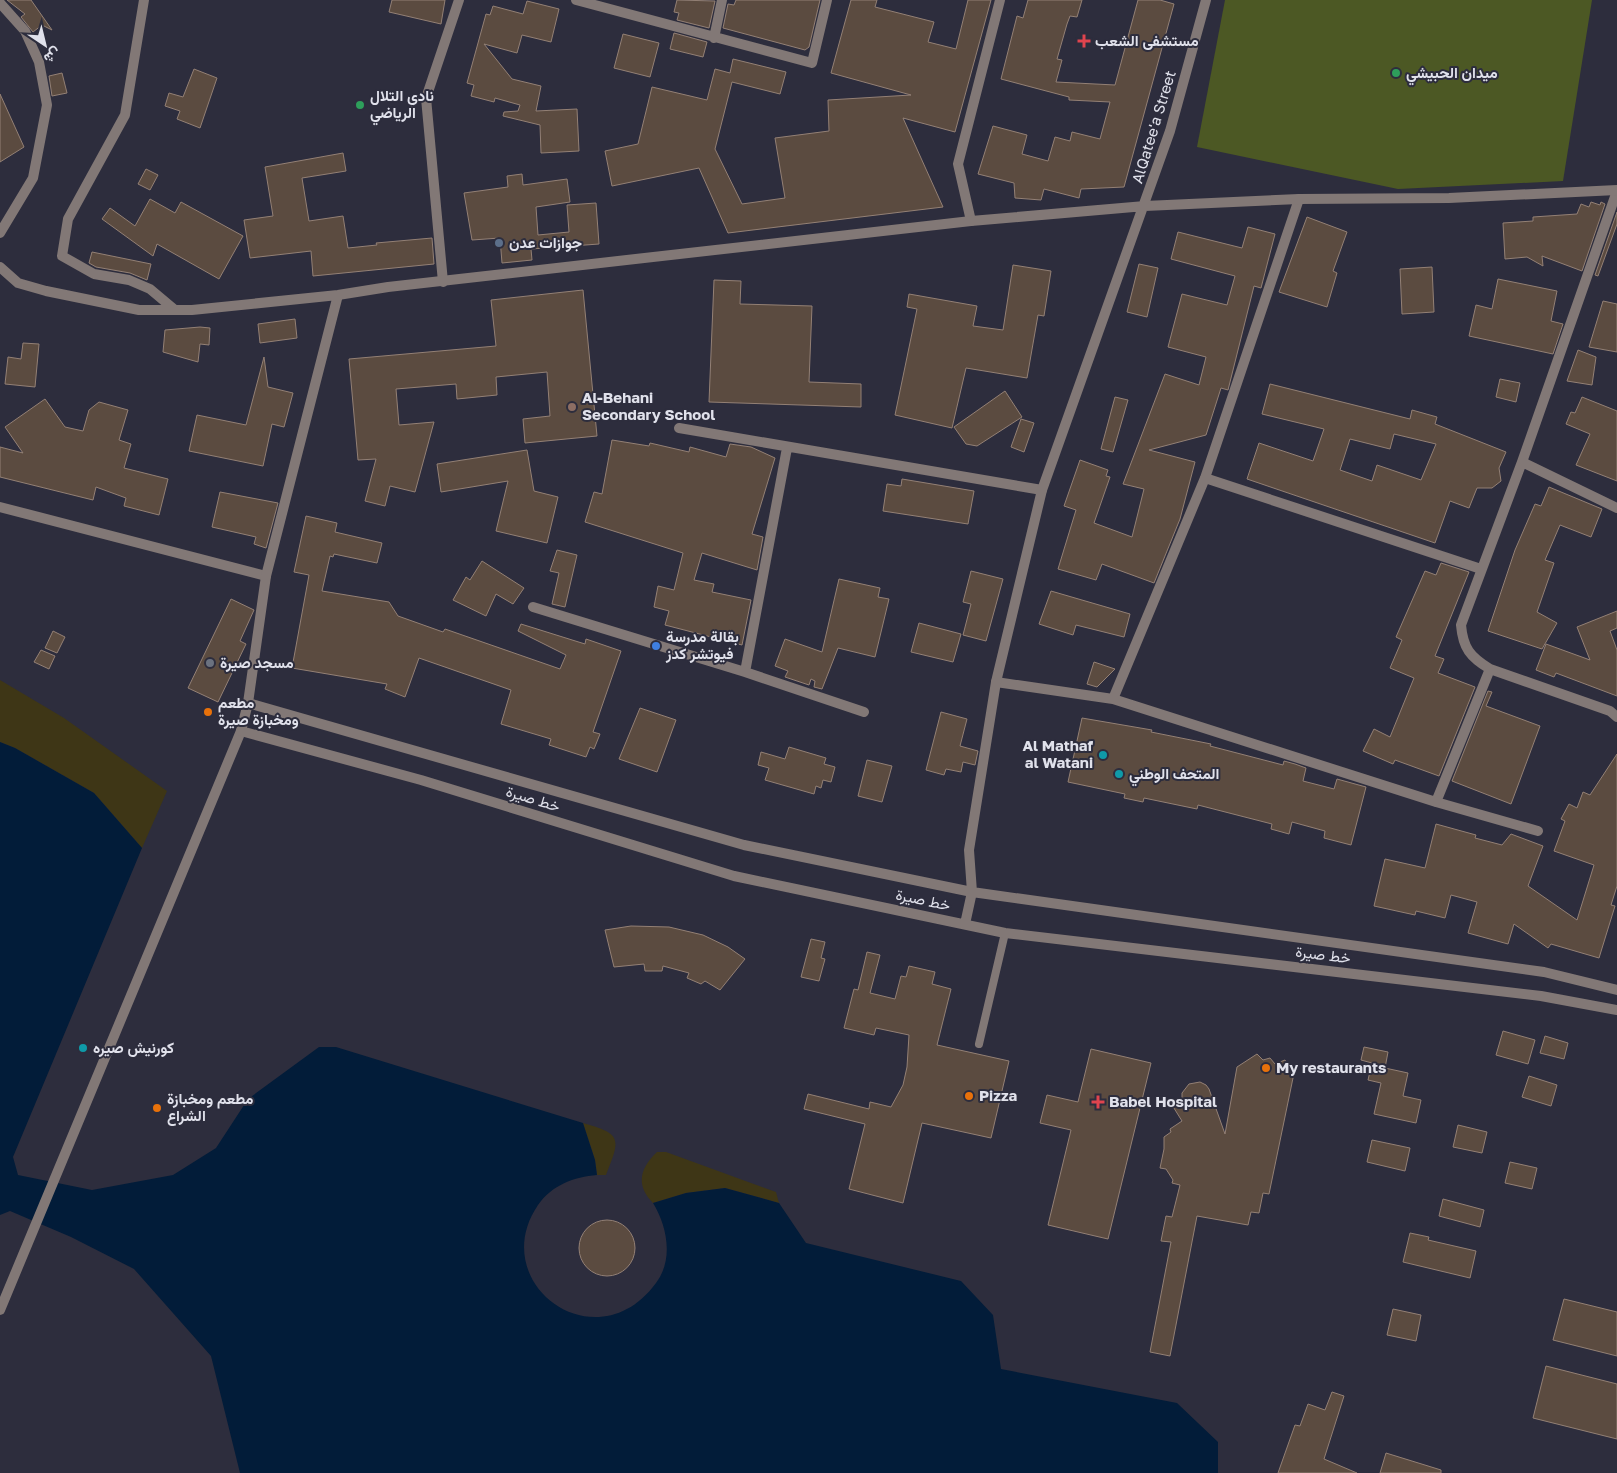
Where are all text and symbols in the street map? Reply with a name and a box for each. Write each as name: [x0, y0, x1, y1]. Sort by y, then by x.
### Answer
north arrow: [20, 20, 70, 70]
place label: مستشفى الشعب: [1095, 31, 1199, 50]
marker: مستشفى الشعب: [1077, 34, 1091, 48]
text: ش: [40, 43, 65, 68]
place label: ميدان الحبيشي: [1406, 63, 1498, 86]
marker: ميدان الحبيشي: [1390, 67, 1402, 79]
street label: AlQatee'a Street: [1127, 68, 1179, 185]
place label: نادي التلال الرياضي: [370, 86, 434, 126]
marker: نادي التلال الرياضي: [354, 99, 366, 111]
place label: جوازات عدن: [509, 233, 582, 252]
marker: جوازات عدن: [493, 237, 505, 249]
place label: Al-Behani Secondary School: [582, 388, 715, 423]
marker: Al-Behani Secondary School: [566, 401, 578, 413]
place label: بقالة مدرسة فيوتشر كدز: [665, 627, 739, 663]
marker: بقالة مدرسة فيوتشر كدز: [650, 640, 662, 652]
place label: مسجد صيرة: [220, 653, 294, 672]
marker: مسجد صيرة: [204, 657, 216, 669]
place label: مطعم ومخبازة صيرة: [218, 693, 299, 729]
marker: مطعم ومخبازة صيرة: [202, 706, 214, 718]
place label: Al Mathaf al Watani: [1022, 736, 1094, 771]
marker: Al Mathaf al Watani: [1097, 749, 1109, 761]
place label: المتحف الوطني: [1129, 764, 1219, 787]
marker: المتحف الوطني: [1113, 768, 1125, 780]
street label: خط صيرة: [504, 781, 562, 816]
street label: خط صيرة: [894, 884, 952, 915]
street label: خط صيرة: [1294, 942, 1352, 967]
place label: كورنيش صيره: [93, 1038, 174, 1057]
marker: كورنيش صيره: [77, 1042, 89, 1054]
place label: My restaurants: [1276, 1058, 1386, 1076]
marker: My restaurants: [1260, 1062, 1272, 1074]
place label: Pizza: [979, 1086, 1018, 1104]
place label: مطعم ومخبازة الشراع: [167, 1089, 253, 1126]
marker: Pizza: [963, 1090, 975, 1102]
place label: Babel Hospital: [1109, 1092, 1217, 1110]
marker: Babel Hospital: [1091, 1095, 1105, 1109]
marker: مطعم ومخبازة الشراع: [151, 1102, 163, 1114]

